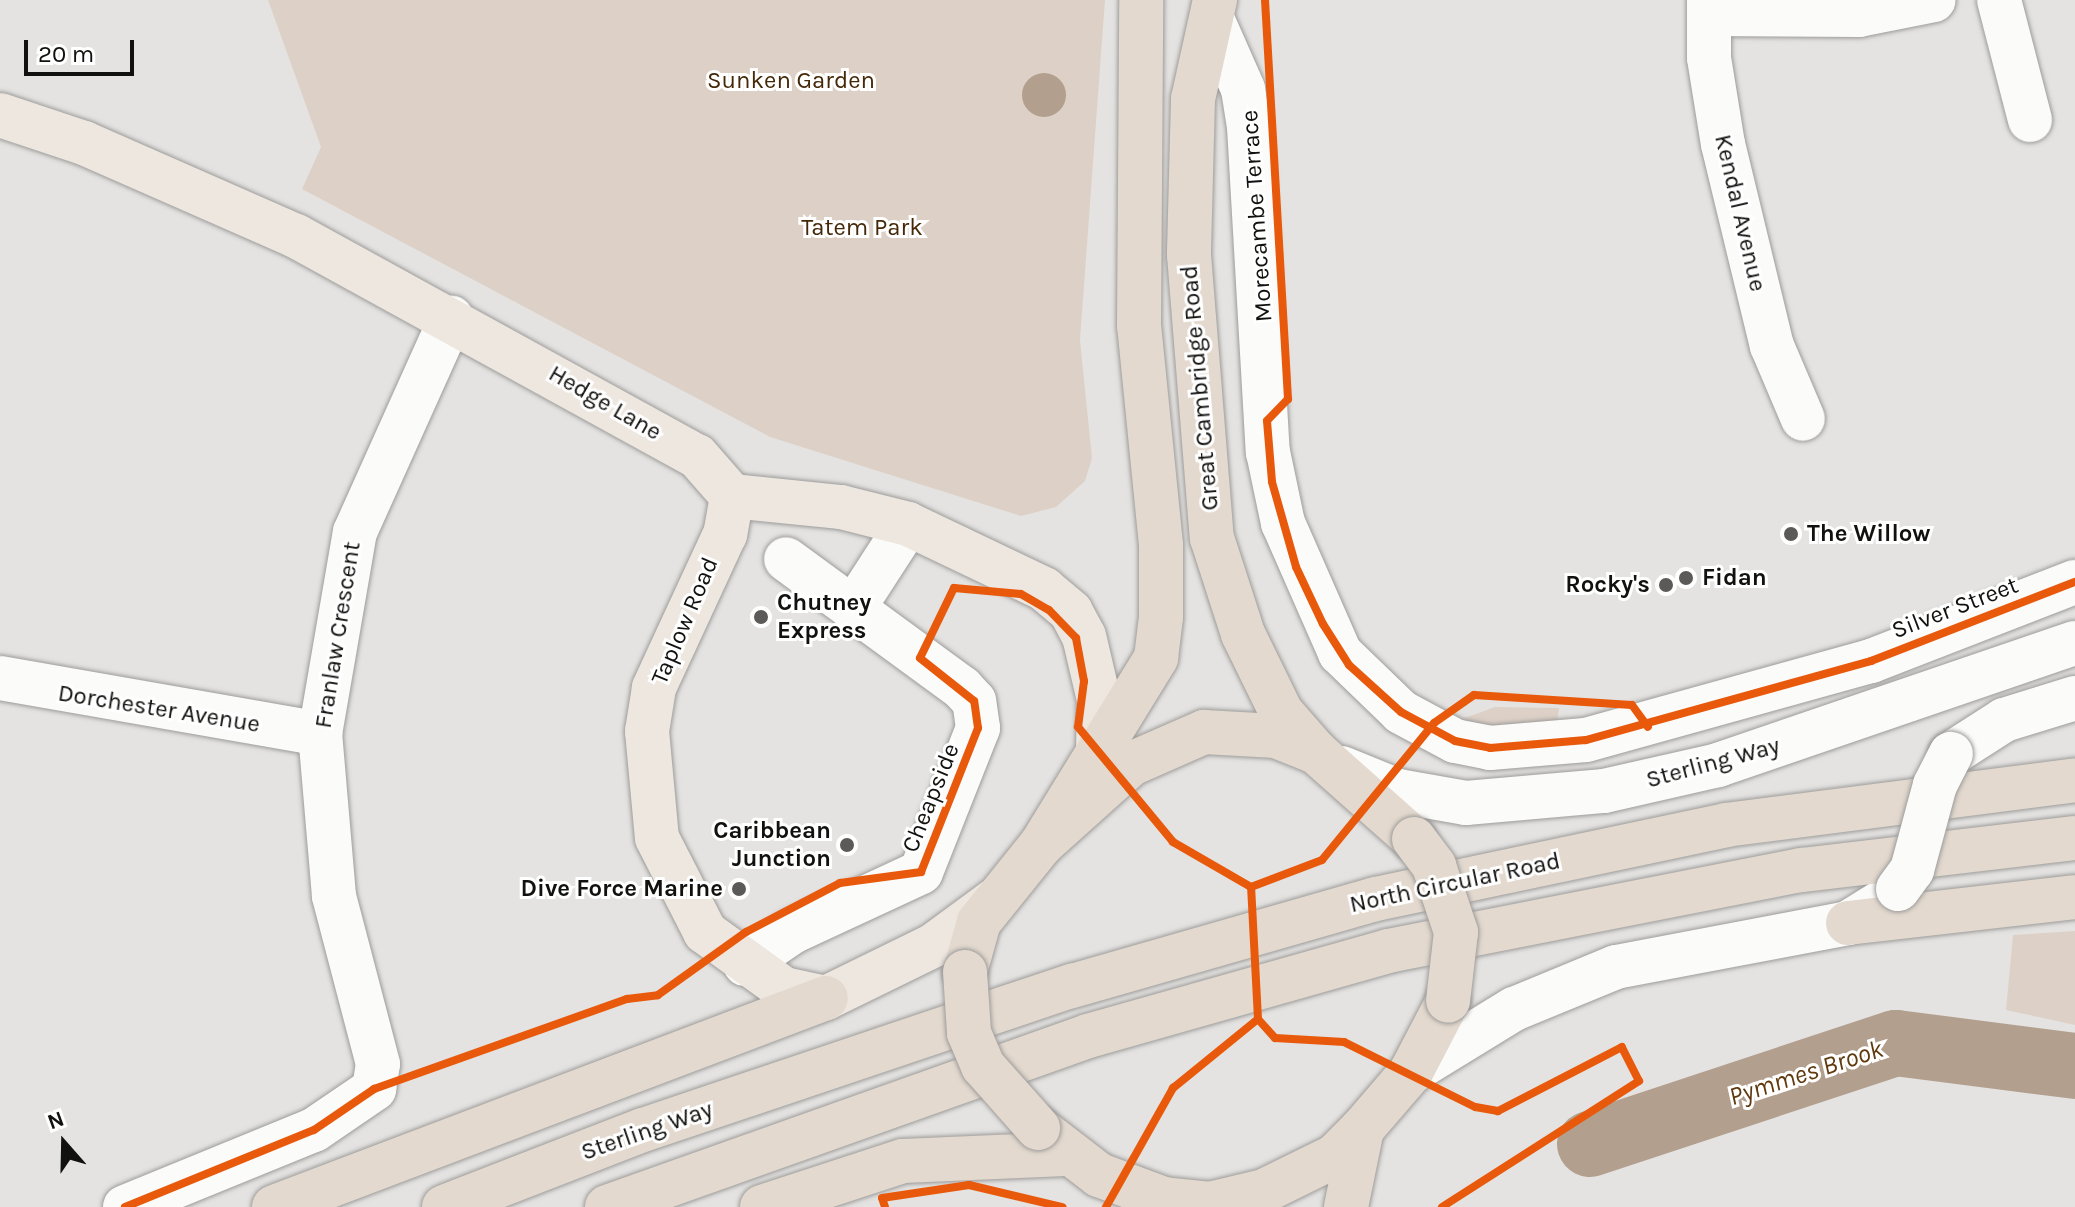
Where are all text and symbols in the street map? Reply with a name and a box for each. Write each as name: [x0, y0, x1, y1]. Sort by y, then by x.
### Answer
scale bar: [28, 24, 138, 74]
text: 20 m: [38, 40, 94, 68]
park label: Sunken Garden: [707, 67, 875, 95]
street label: Morecambe Terrace: [1235, 109, 1279, 323]
street label: Kendal Avenue: [1708, 132, 1772, 294]
park label: Tatem Park: [801, 214, 923, 242]
street label: Great Cambridge Road: [1175, 264, 1225, 512]
street label: Hedge Lane: [544, 359, 666, 447]
place label: The Willow: [1807, 520, 1930, 548]
marker: The Willow: [1782, 525, 1800, 543]
street label: Franlaw Crescent: [309, 540, 367, 730]
street label: Taplow Road: [645, 553, 725, 689]
place label: Fidan: [1702, 564, 1767, 592]
marker: Fidan: [1677, 569, 1695, 587]
place label: Rocky's: [1565, 571, 1650, 599]
street label: Silver Street: [1888, 571, 2022, 645]
marker: Rocky's: [1657, 576, 1675, 594]
place label: Chutney Express: [777, 589, 871, 645]
marker: Chutney Express: [752, 608, 770, 626]
street label: Dorchester Avenue: [56, 679, 262, 739]
street label: Sterling Way: [1643, 731, 1783, 795]
street label: Cheapside: [896, 739, 966, 857]
place label: Caribbean Junction: [713, 817, 831, 873]
marker: Caribbean Junction: [838, 836, 856, 854]
street label: North Circular Road: [1347, 847, 1563, 919]
place label: Dive Force Marine: [521, 875, 723, 903]
marker: Dive Force Marine: [730, 880, 748, 898]
water label: Pymmes Brook: [1725, 1033, 1887, 1113]
street label: Sterling Way: [577, 1095, 717, 1167]
north arrow: [24, 1103, 104, 1183]
text: N: [44, 1106, 68, 1135]

